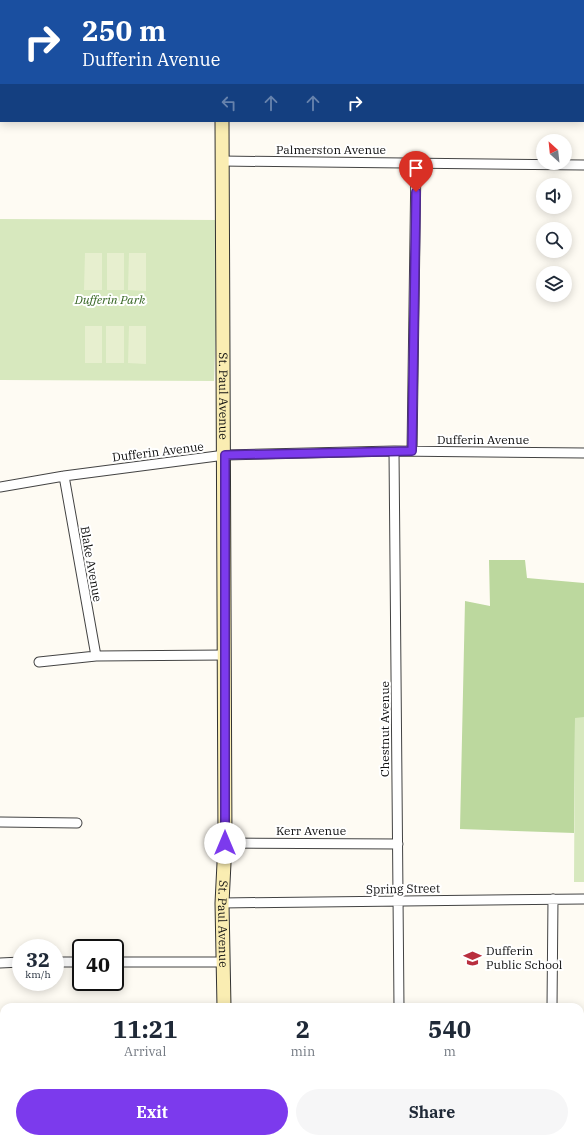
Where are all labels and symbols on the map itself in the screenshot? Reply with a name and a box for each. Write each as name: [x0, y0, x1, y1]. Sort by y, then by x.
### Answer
north arrow: [536, 134, 572, 170]
street label: Palmerston Avenue: [276, 142, 386, 157]
pin: [399, 151, 433, 192]
park label: Dufferin Park: [74, 292, 146, 307]
street label: St. Paul Avenue: [216, 352, 231, 440]
street label: Dufferin Avenue: [437, 432, 529, 447]
street label: Dufferin Avenue: [111, 438, 205, 465]
street label: Blake Avenue: [77, 525, 106, 603]
street label: Chestnut Avenue: [377, 681, 392, 777]
position arrow: [204, 822, 246, 864]
street label: Kerr Avenue: [276, 823, 346, 838]
street label: St. Paul Avenue: [215, 880, 231, 968]
street label: Spring Street: [366, 880, 440, 897]
speed limit sign: 40: [72, 939, 124, 991]
place label: Dufferin Public School: [486, 943, 563, 972]
school or university icon: Dufferin Public School: [463, 948, 483, 968]

